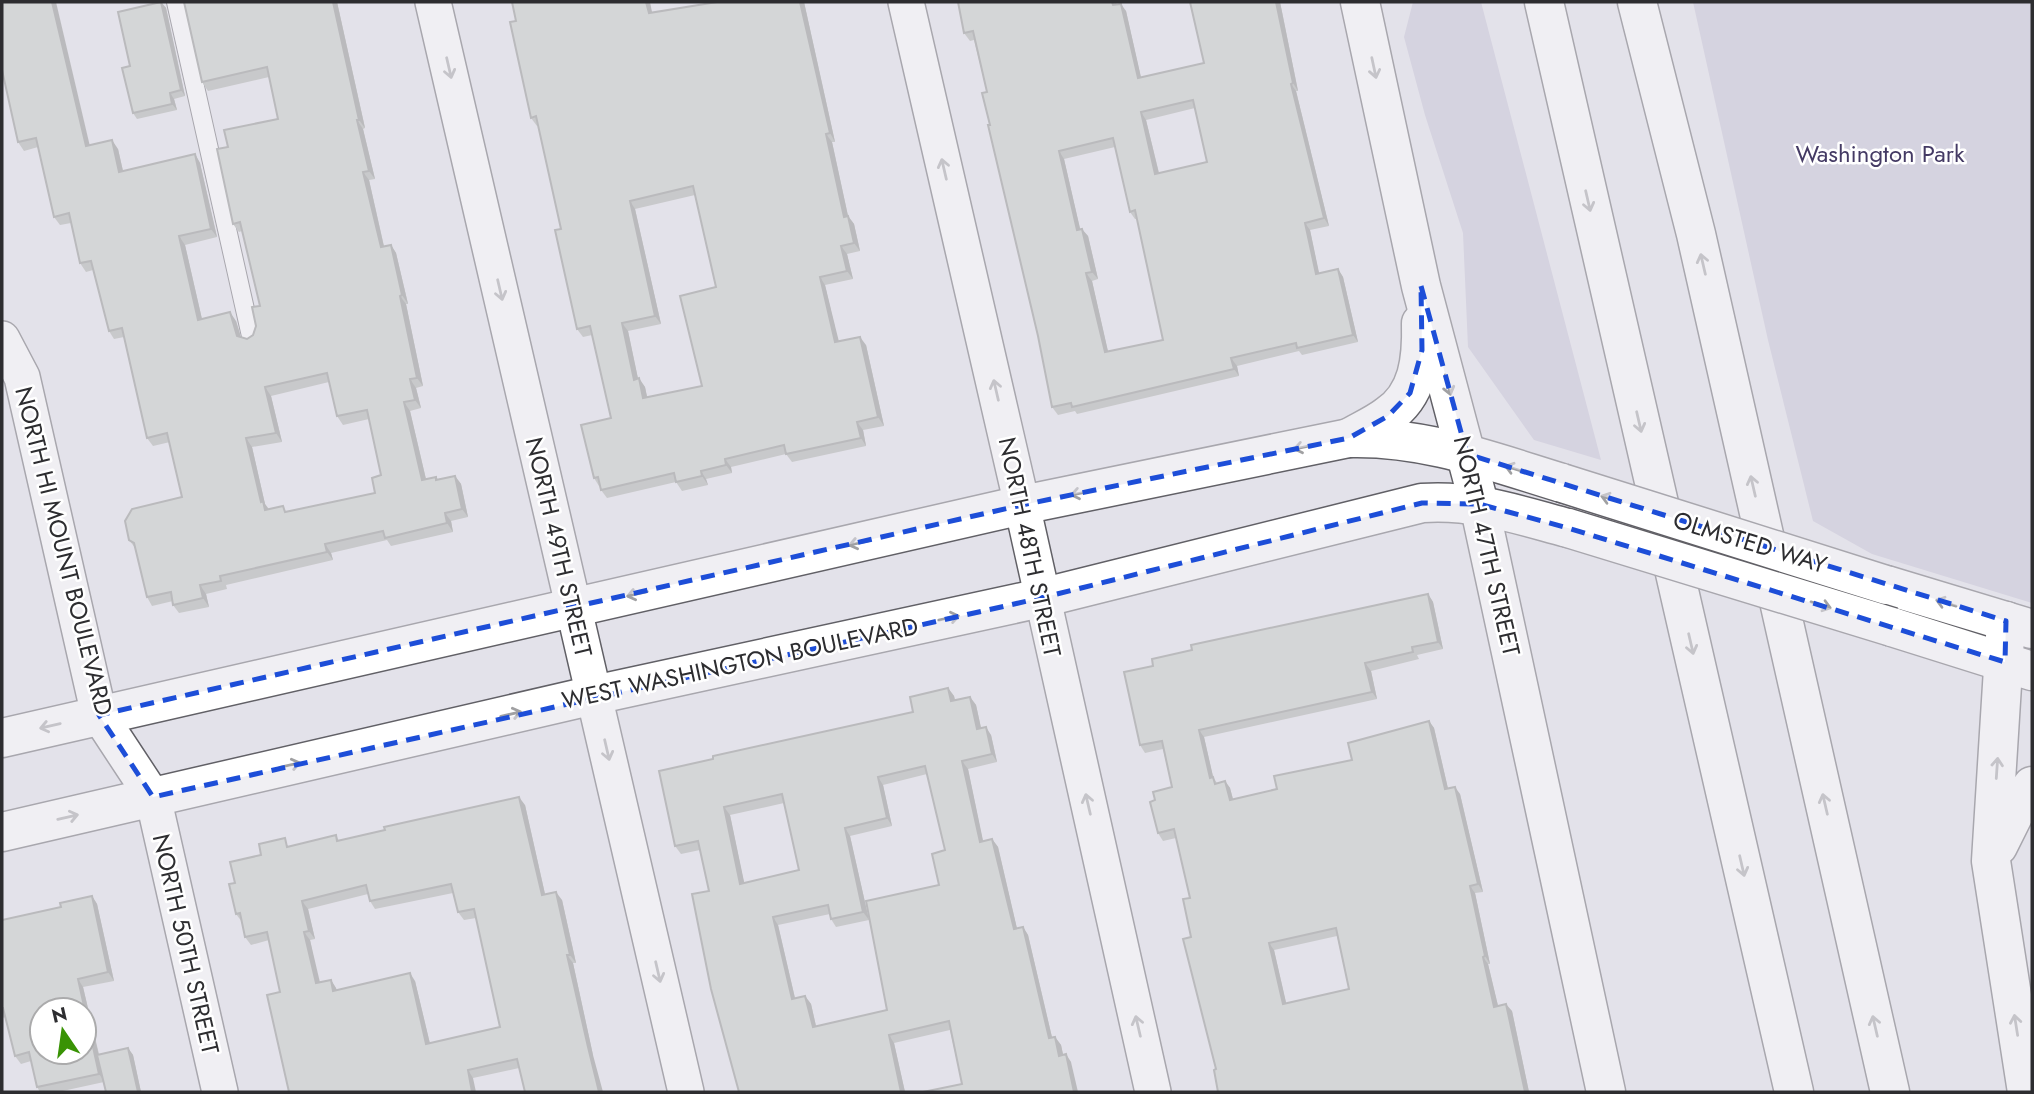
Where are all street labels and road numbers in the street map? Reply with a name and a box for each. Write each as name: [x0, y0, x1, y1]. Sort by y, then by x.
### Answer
street label: NORTH HI MOUNT BOULEVARD: [6, 383, 122, 719]
street label: NORTH 47TH STREET: [1445, 432, 1529, 660]
street label: NORTH 49TH STREET: [517, 434, 601, 660]
street label: NORTH 48TH STREET: [990, 434, 1070, 660]
street label: OLMSTED WAY: [1669, 502, 1832, 582]
street label: WEST WASHINGTON BOULEVARD: [559, 608, 921, 718]
street label: NORTH 50TH STREET: [144, 830, 228, 1058]

